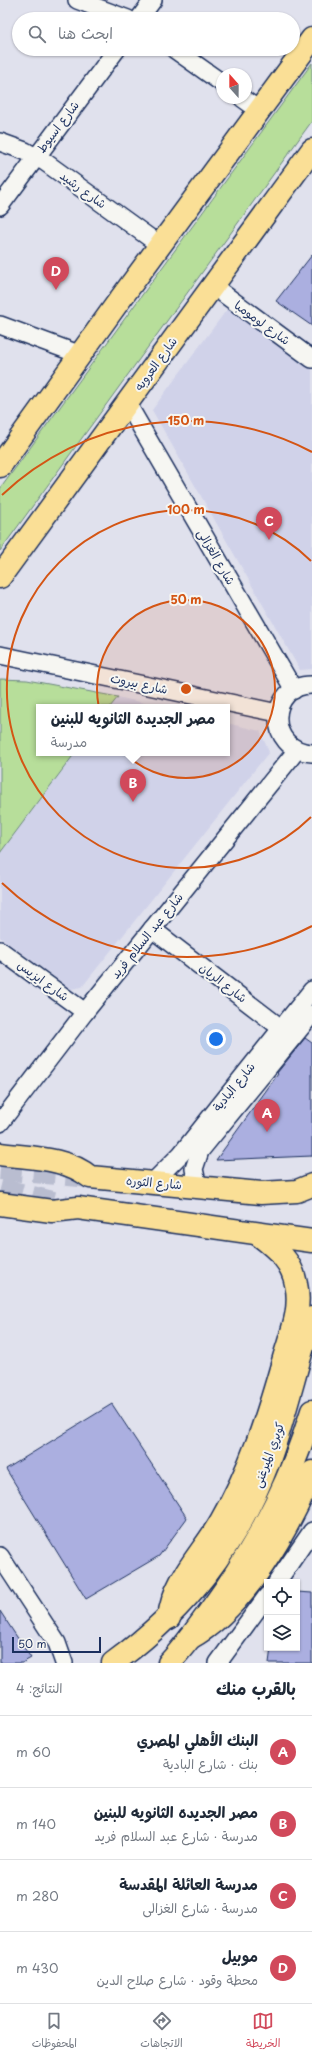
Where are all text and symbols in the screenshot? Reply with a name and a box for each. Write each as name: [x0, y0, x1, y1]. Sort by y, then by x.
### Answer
search box: [12, 12, 300, 56]
text: ابحث هنا: [58, 21, 113, 44]
icon: search: [26, 23, 48, 45]
north arrow: [216, 68, 252, 104]
street label: شارع اسيوط: [32, 97, 83, 157]
street label: شارع رشيد: [56, 166, 110, 213]
pin: D: [43, 257, 69, 290]
street label: شارع لومومبا: [230, 296, 294, 349]
street label: شارع العروبه: [130, 333, 182, 395]
text: 150 m: [168, 411, 204, 429]
text: 100 m: [167, 500, 205, 518]
pin: C: [256, 507, 282, 540]
street label: شارع الغزالى: [193, 525, 240, 588]
text: 50 m: [170, 590, 202, 608]
street label: شارع بيروت: [109, 668, 169, 699]
centre of rings: [179, 682, 193, 696]
popup: [36, 704, 230, 756]
text: مصر الجديده الثانويه للبنين: [51, 706, 215, 729]
text: مدرسة: [51, 732, 87, 751]
pin: B: [120, 769, 146, 802]
street label: شارع عبد السلام فريد: [106, 888, 187, 983]
street label: شارع ايزيس: [14, 955, 73, 1006]
street label: شارع الريان: [195, 958, 251, 1007]
your location: [206, 1029, 226, 1049]
street label: شارع البادية: [208, 1058, 259, 1115]
pin: A: [254, 1099, 280, 1132]
street label: شارع الثوره: [125, 1171, 183, 1194]
street label: كوبري الميرغنى: [248, 1419, 289, 1490]
map controls: [264, 1579, 300, 1651]
button: locate: [264, 1579, 300, 1615]
button: layers: [264, 1615, 300, 1651]
scale bar: [12, 1635, 101, 1654]
text: 50 m: [18, 1635, 47, 1652]
text: بالقرب منك: [216, 1675, 296, 1701]
text: النتائج: 4: [16, 1678, 63, 1697]
text: البنك الأهلي المصري: [137, 1728, 258, 1751]
text: 60 m: [16, 1742, 51, 1761]
text: A: [278, 1742, 288, 1761]
text: بنك · شارع البادية: [163, 1754, 258, 1773]
text: مصر الجديده الثانويه للبنين: [94, 1800, 258, 1823]
text: 140 m: [16, 1814, 56, 1833]
text: B: [279, 1814, 287, 1833]
text: مدرسة · شارع عبد السلام فريد: [94, 1826, 258, 1845]
text: مدرسة العائلة المقدسة: [119, 1872, 258, 1895]
text: 280 m: [16, 1886, 59, 1905]
text: C: [278, 1886, 288, 1905]
text: مدرسة · شارع الغزالى: [142, 1898, 258, 1917]
text: موبيل: [222, 1944, 258, 1967]
text: 430 m: [16, 1958, 58, 1977]
text: D: [278, 1958, 288, 1977]
text: محطة وقود · شارع صلاح الدين: [97, 1970, 258, 1989]
tab: المحفوظات: [32, 2010, 77, 2053]
tab: الاتجاهات: [140, 2010, 183, 2053]
tab: الخريطة: [246, 2010, 280, 2053]

